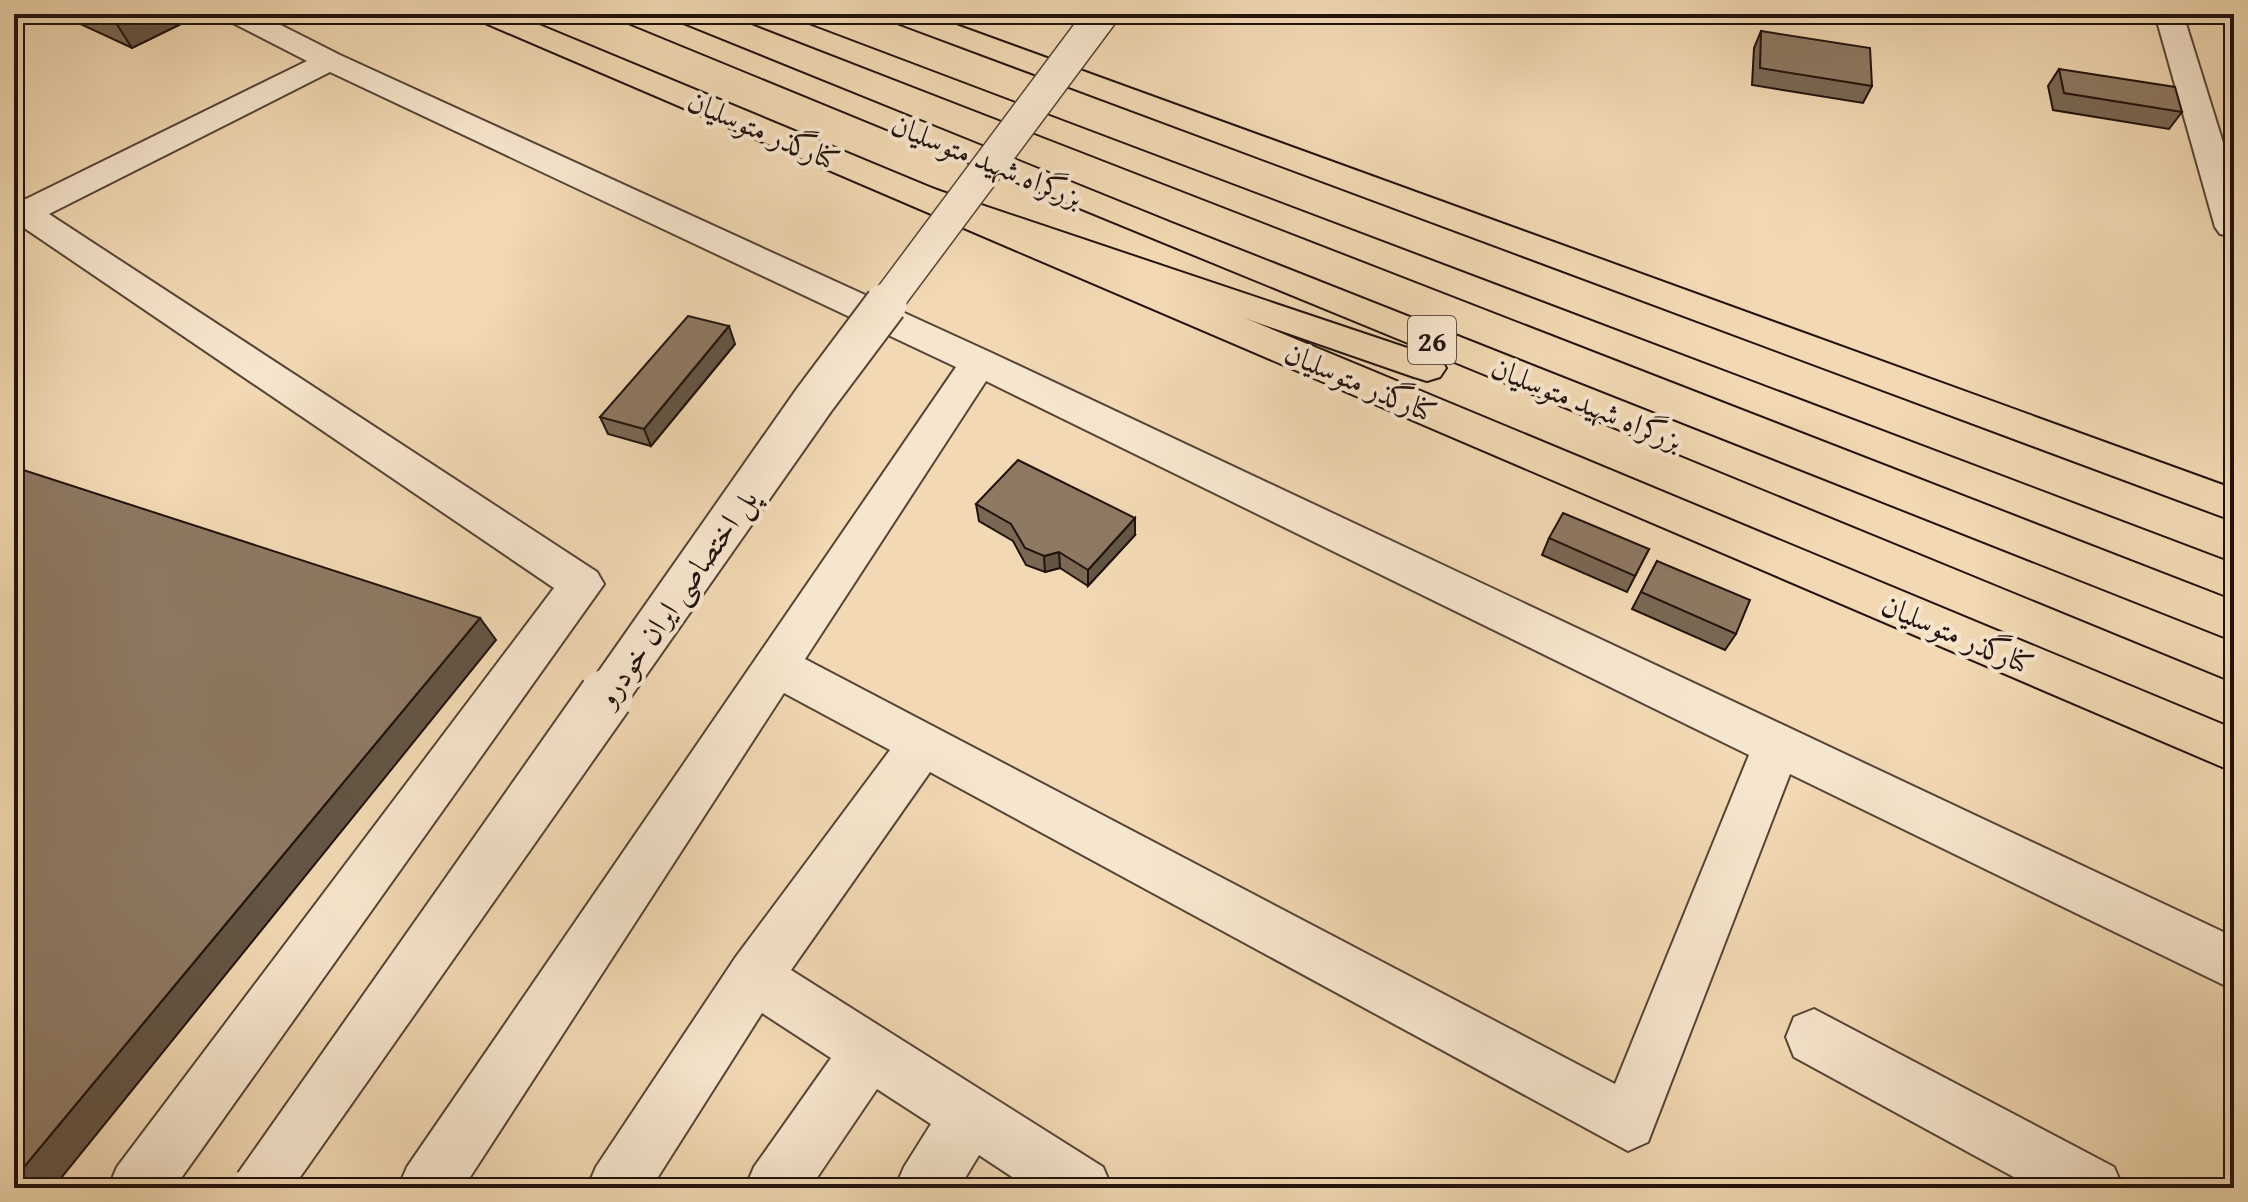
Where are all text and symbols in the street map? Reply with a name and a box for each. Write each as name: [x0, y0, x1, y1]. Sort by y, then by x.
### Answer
street label: کنارگذر متوسلیان: [681, 78, 847, 182]
street label: بزرگراه شهید متوسلیان: [885, 102, 1089, 218]
road number: 26: [1408, 316, 1456, 364]
street label: کنارگذر متوسلیان: [1278, 330, 1444, 434]
street label: بزرگراه شهید متوسلیان: [1485, 345, 1689, 461]
street label: پل اختصاصی ایران خودرو: [583, 478, 768, 717]
street label: کنارگذر متوسلیان: [1875, 582, 2041, 686]

